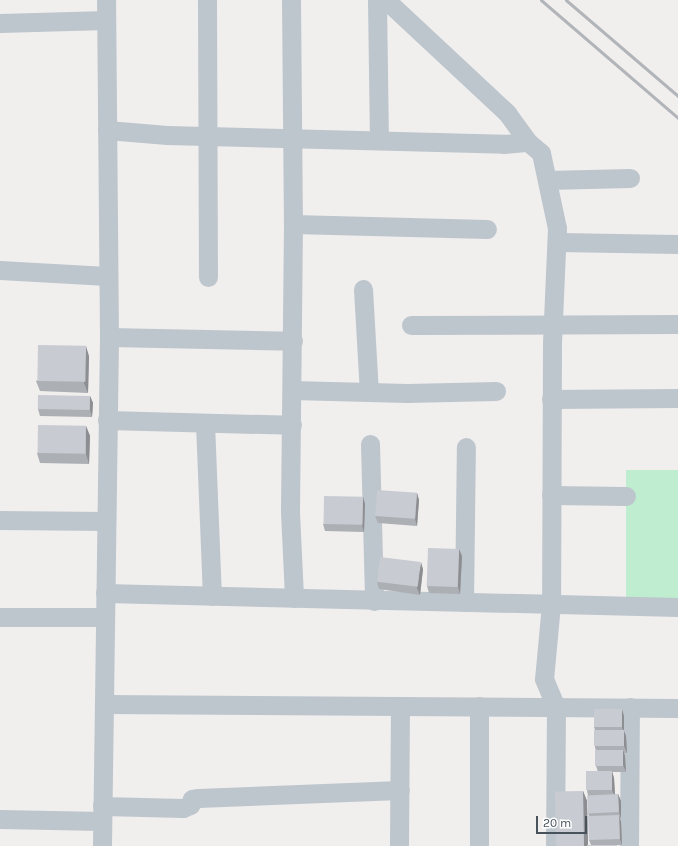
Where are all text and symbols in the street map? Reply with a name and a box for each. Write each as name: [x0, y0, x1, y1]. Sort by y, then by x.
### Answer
scale bar: [538, 808, 589, 834]
text: 20 m: [543, 816, 571, 830]

